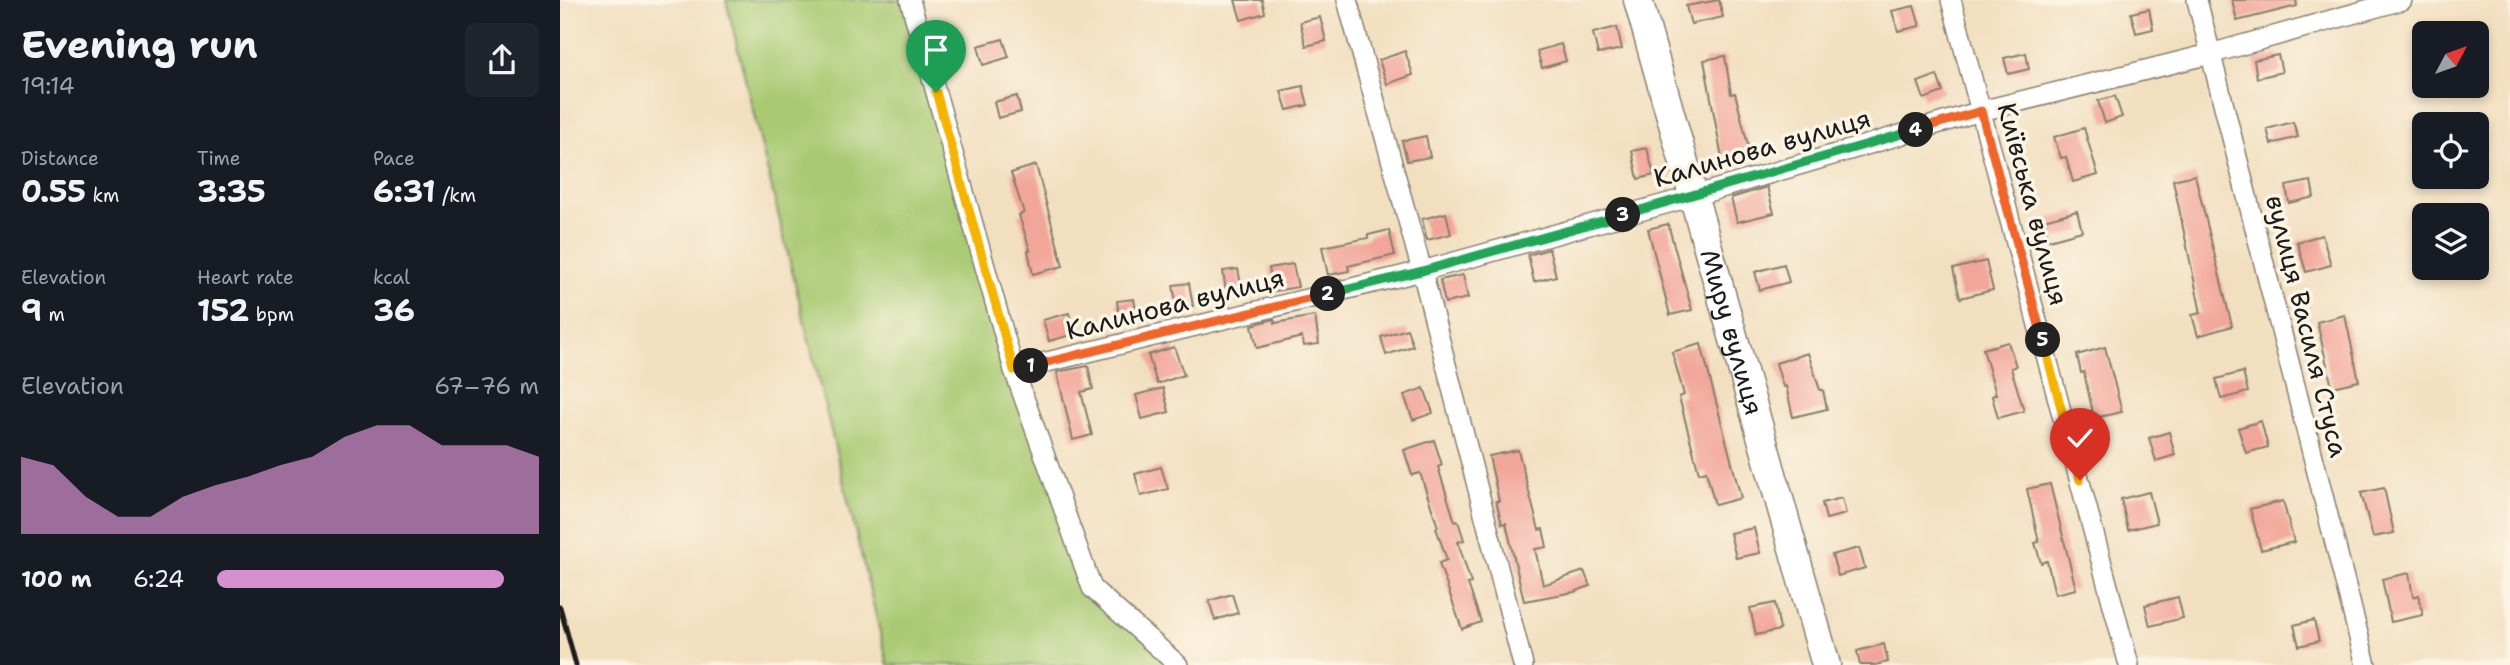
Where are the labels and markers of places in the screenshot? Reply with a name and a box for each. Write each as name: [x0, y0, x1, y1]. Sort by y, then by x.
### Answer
pin: [906, 20, 966, 92]
pin: 4: [1898, 113, 1934, 148]
pin: 3: [1606, 198, 1640, 232]
pin: 2: [1310, 276, 1346, 312]
pin: 5: [2026, 322, 2060, 358]
pin: 1: [1014, 348, 1049, 384]
pin: [2050, 408, 2110, 480]

